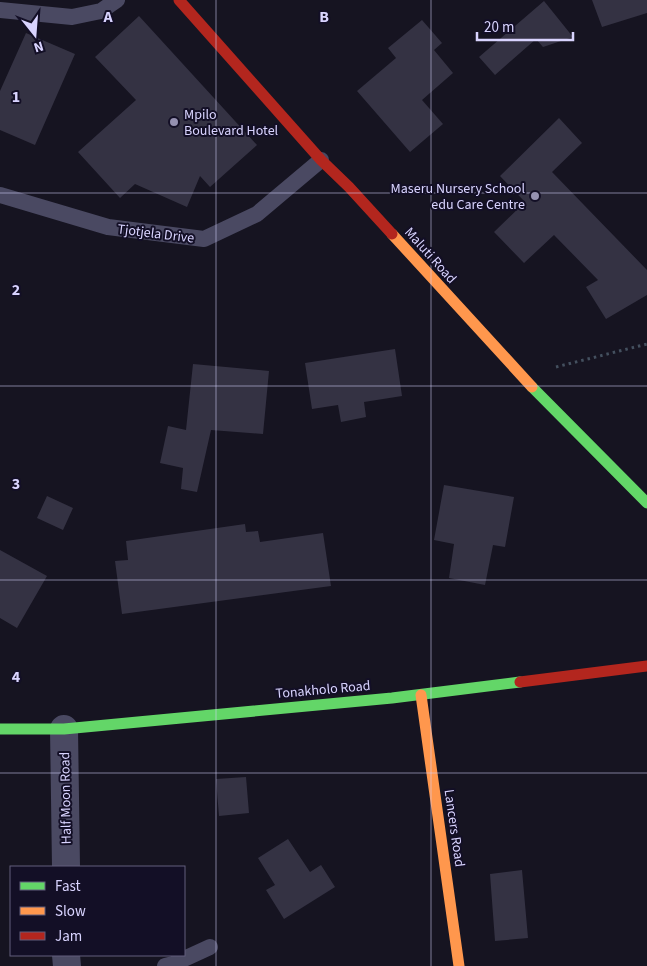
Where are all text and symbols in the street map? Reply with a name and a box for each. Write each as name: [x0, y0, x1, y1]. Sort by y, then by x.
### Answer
text: A: [102, 6, 113, 28]
text: B: [319, 6, 329, 28]
north arrow: [10, 10, 60, 60]
scale bar: [477, 10, 573, 42]
text: 20 m: [484, 17, 514, 38]
text: N: [31, 36, 46, 57]
text: 1: [12, 86, 20, 108]
place label: Mpilo Boulevard Hotel: [184, 105, 279, 141]
marker: Mpilo Boulevard Hotel: [168, 116, 180, 128]
place label: Maseru Nursery School edu Care Centre: [391, 179, 525, 215]
marker: Maseru Nursery School edu Care Centre: [529, 190, 541, 202]
street label: Tjotjela Drive: [116, 219, 195, 249]
street label: Maluti Road: [400, 223, 461, 288]
text: 2: [12, 279, 20, 301]
text: 3: [12, 473, 20, 495]
text: 4: [12, 666, 21, 688]
street label: Tonakholo Road: [275, 676, 371, 704]
street label: Half Moon Road: [55, 752, 77, 844]
street label: Lancers Road: [439, 788, 469, 868]
legend: [10, 866, 185, 956]
text: Fast: [55, 876, 81, 897]
text: Slow: [55, 901, 86, 922]
text: Jam: [55, 926, 82, 947]

